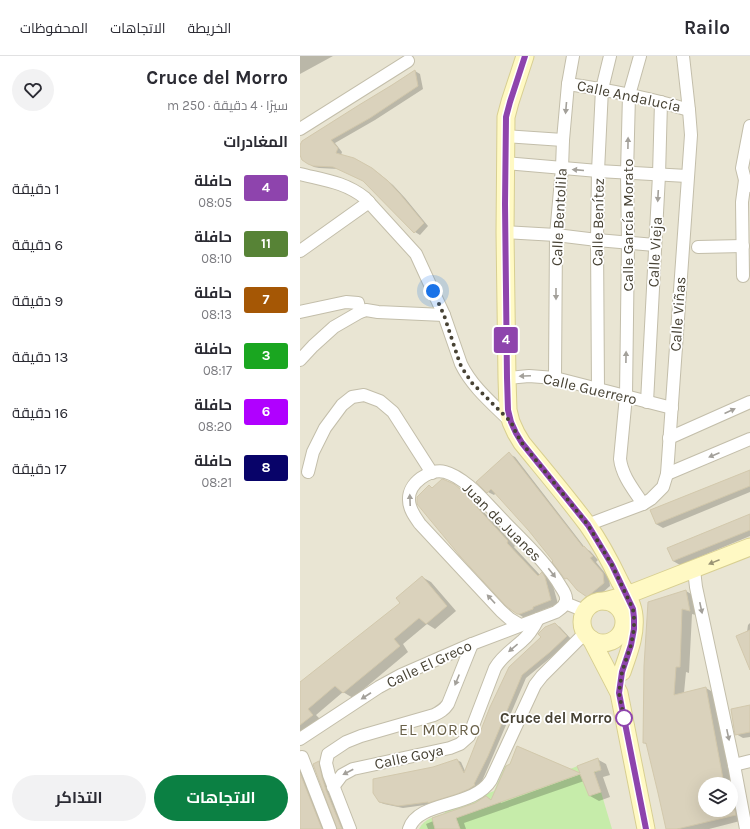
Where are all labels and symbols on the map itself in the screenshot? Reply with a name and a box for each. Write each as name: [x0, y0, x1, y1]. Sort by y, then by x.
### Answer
street label: Calle Andalucía: [575, 76, 683, 116]
one-way arrow: [562, 102, 569, 114]
one-way arrow: [625, 136, 631, 149]
street label: Calle García Morato: [619, 159, 637, 291]
one-way arrow: [572, 166, 584, 173]
street label: Calle Bentolila: [547, 168, 571, 266]
street label: Calle Benítez: [588, 178, 608, 266]
one-way arrow: [654, 190, 661, 202]
street label: Calle Vieja: [644, 216, 666, 288]
street label: Calle Viñas: [666, 276, 690, 352]
your location: [423, 281, 443, 301]
one-way arrow: [553, 288, 559, 301]
line badge: 4: [493, 327, 519, 353]
one-way arrow: [623, 351, 630, 363]
street label: Calle Guerrero: [541, 369, 639, 409]
one-way arrow: [519, 373, 531, 380]
one-way arrow: [725, 407, 737, 413]
one-way arrow: [708, 452, 720, 458]
street label: Juan de Juanes: [459, 479, 545, 565]
one-way arrow: [407, 493, 413, 506]
one-way arrow: [707, 559, 719, 565]
one-way arrow: [547, 568, 556, 579]
one-way arrow: [486, 594, 496, 604]
one-way arrow: [698, 602, 704, 614]
street label: Calle El Greco: [383, 636, 475, 692]
one-way arrow: [508, 644, 519, 653]
one-way arrow: [454, 675, 460, 687]
one-way arrow: [361, 692, 371, 700]
place label: Cruce del Morro: [500, 709, 612, 727]
marker: Cruce del Morro: [615, 709, 633, 727]
district label: EL MORRO: [399, 720, 481, 739]
one-way arrow: [725, 729, 731, 741]
street label: Calle Goya: [373, 741, 445, 773]
one-way arrow: [342, 769, 354, 775]

